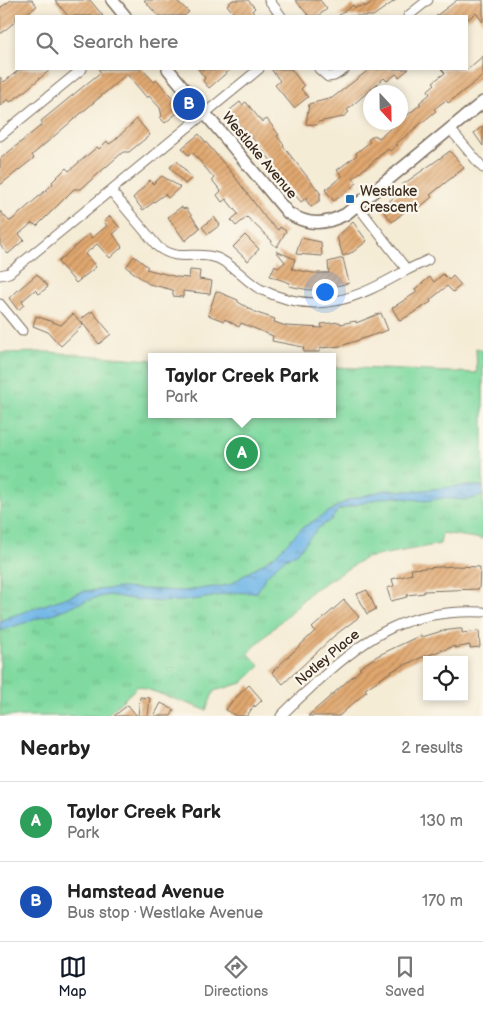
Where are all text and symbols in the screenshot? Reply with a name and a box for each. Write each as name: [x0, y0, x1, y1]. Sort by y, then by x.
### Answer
search box: [15, 15, 468, 70]
icon: search: [33, 29, 61, 57]
text: Search here: [73, 31, 178, 54]
pin: B: [173, 85, 205, 123]
north arrow: [363, 85, 408, 130]
street label: Westlake Avenue: [218, 108, 301, 202]
place label: Westlake Crescent: [360, 183, 419, 216]
marker: Westlake Crescent: [344, 193, 356, 205]
your location: [312, 279, 338, 305]
popup: [148, 353, 336, 418]
text: Taylor Creek Park: [165, 365, 319, 388]
text: Park: [165, 388, 197, 407]
pin: A: [226, 434, 258, 472]
street label: Notley Place: [292, 626, 363, 689]
map controls: [423, 656, 468, 701]
button: locate: [423, 656, 468, 701]
text: Nearby: [20, 736, 90, 761]
text: 2 results: [401, 739, 463, 758]
text: Taylor Creek Park: [67, 801, 221, 824]
text: A: [31, 812, 41, 831]
text: 130 m: [420, 812, 463, 831]
text: Park: [67, 824, 99, 843]
text: Hamstead Avenue: [67, 881, 224, 904]
text: B: [30, 892, 42, 911]
text: 170 m: [422, 892, 463, 911]
text: Bus stop · Westlake Avenue: [67, 904, 263, 923]
tab: Map: [59, 953, 87, 1000]
tab: Directions: [204, 953, 268, 1000]
tab: Saved: [385, 953, 424, 1000]

